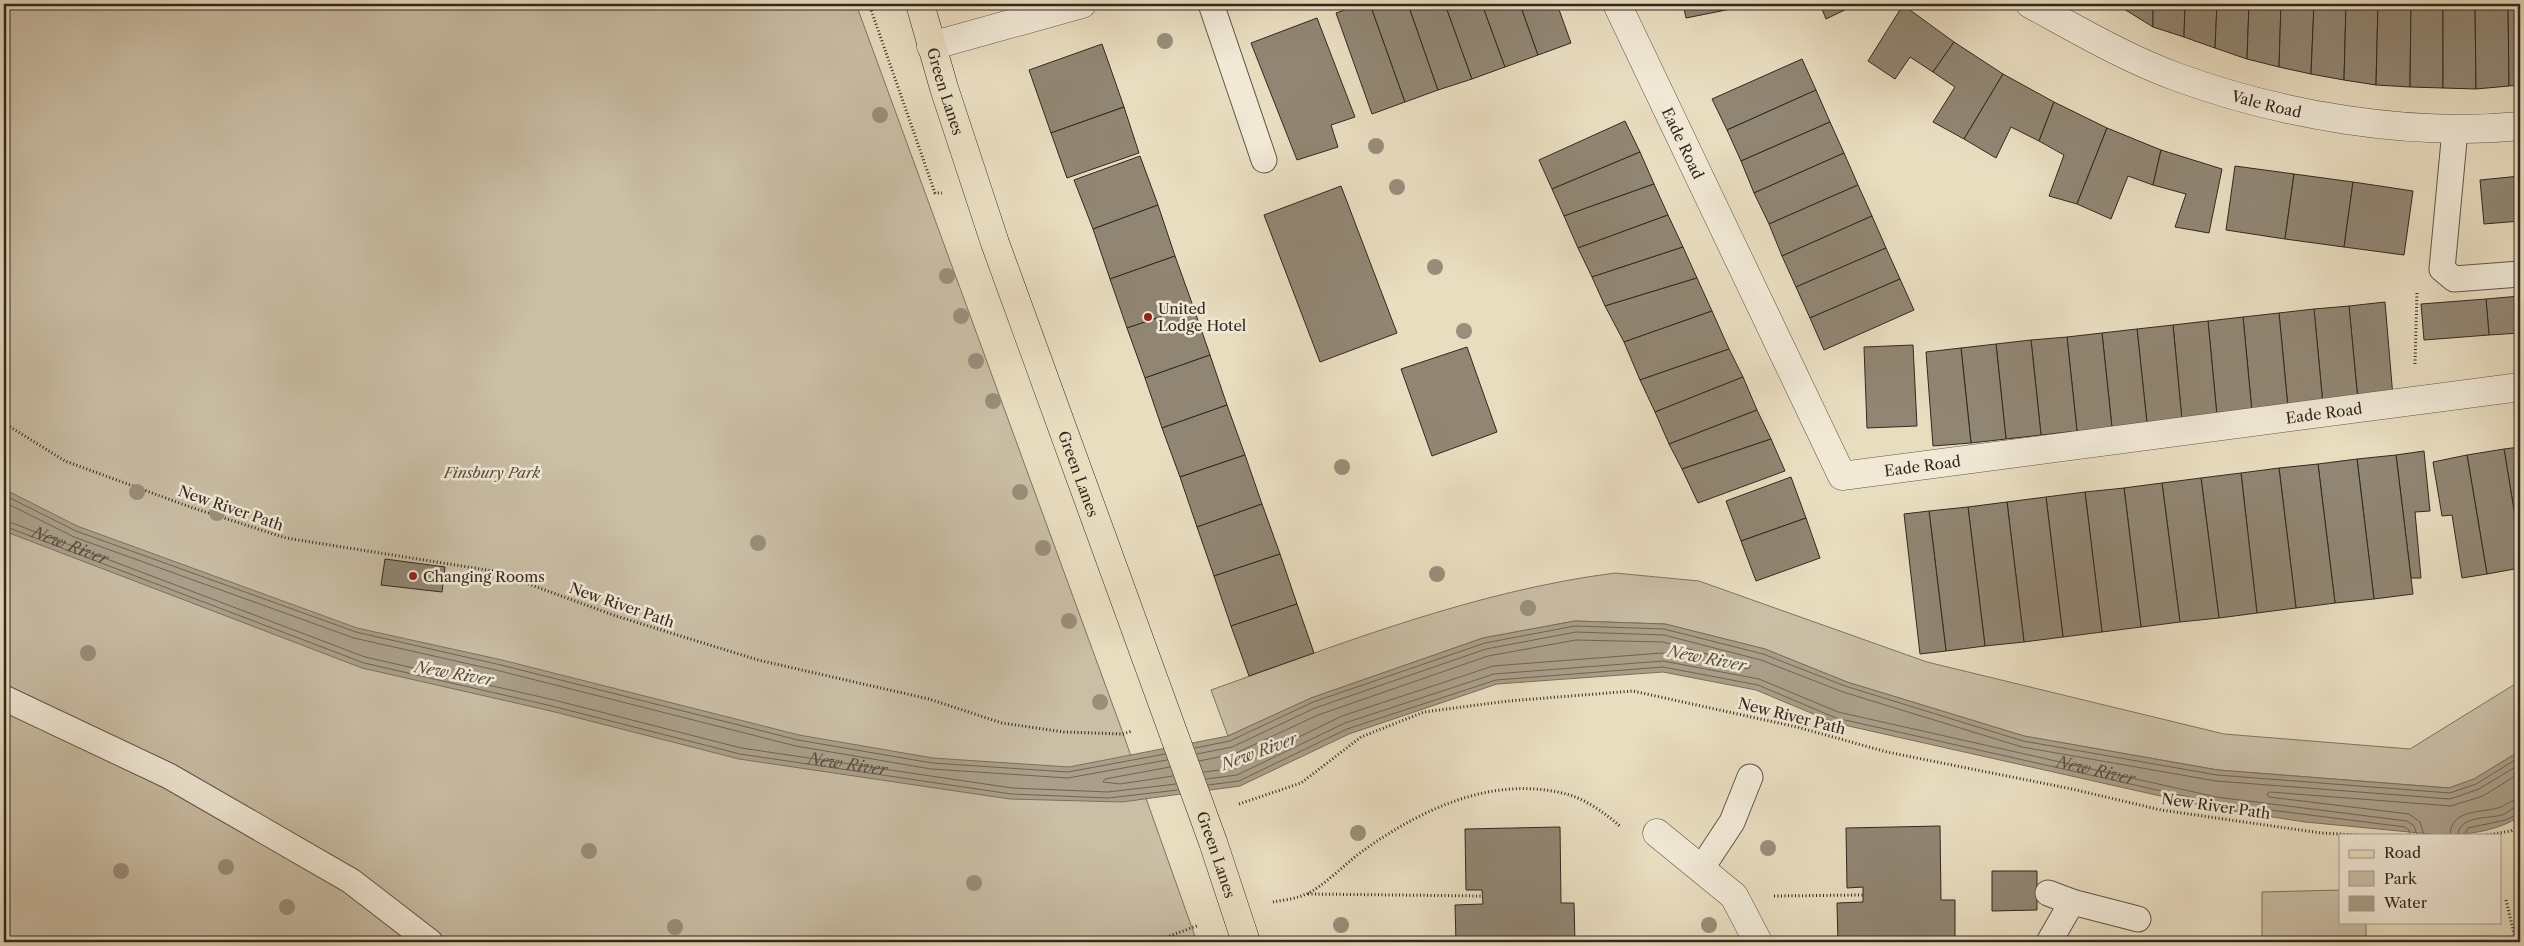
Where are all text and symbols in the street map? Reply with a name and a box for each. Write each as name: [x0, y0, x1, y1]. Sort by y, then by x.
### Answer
street label: Green Lanes: [923, 45, 968, 137]
street label: Vale Road: [2228, 86, 2303, 121]
street label: Eade Road: [1658, 104, 1708, 182]
place label: United Lodge Hotel: [1158, 299, 1247, 335]
marker: United Lodge Hotel: [1142, 311, 1154, 323]
street label: Eade Road: [2285, 398, 2363, 427]
street label: Green Lanes: [1055, 428, 1103, 519]
street label: Eade Road: [1883, 451, 1962, 480]
park label: Finsbury Park: [443, 463, 541, 482]
street label: New River Path: [176, 481, 287, 535]
water label: New River: [28, 521, 113, 569]
place label: Changing Rooms: [423, 567, 545, 586]
marker: Changing Rooms: [407, 570, 419, 582]
street label: New River Path: [567, 578, 678, 632]
water label: New River: [1664, 640, 1750, 676]
water label: New River: [411, 656, 497, 690]
street label: New River Path: [1736, 693, 1848, 739]
water label: New River: [1216, 727, 1301, 775]
water label: New River: [805, 748, 890, 780]
water label: New River: [2053, 751, 2138, 789]
street label: New River Path: [2160, 789, 2272, 823]
street label: Green Lanes: [1193, 808, 1240, 900]
legend: [2339, 834, 2502, 924]
text: Road: [2384, 843, 2421, 862]
text: Park: [2384, 869, 2418, 888]
text: Water: [2383, 893, 2428, 912]

